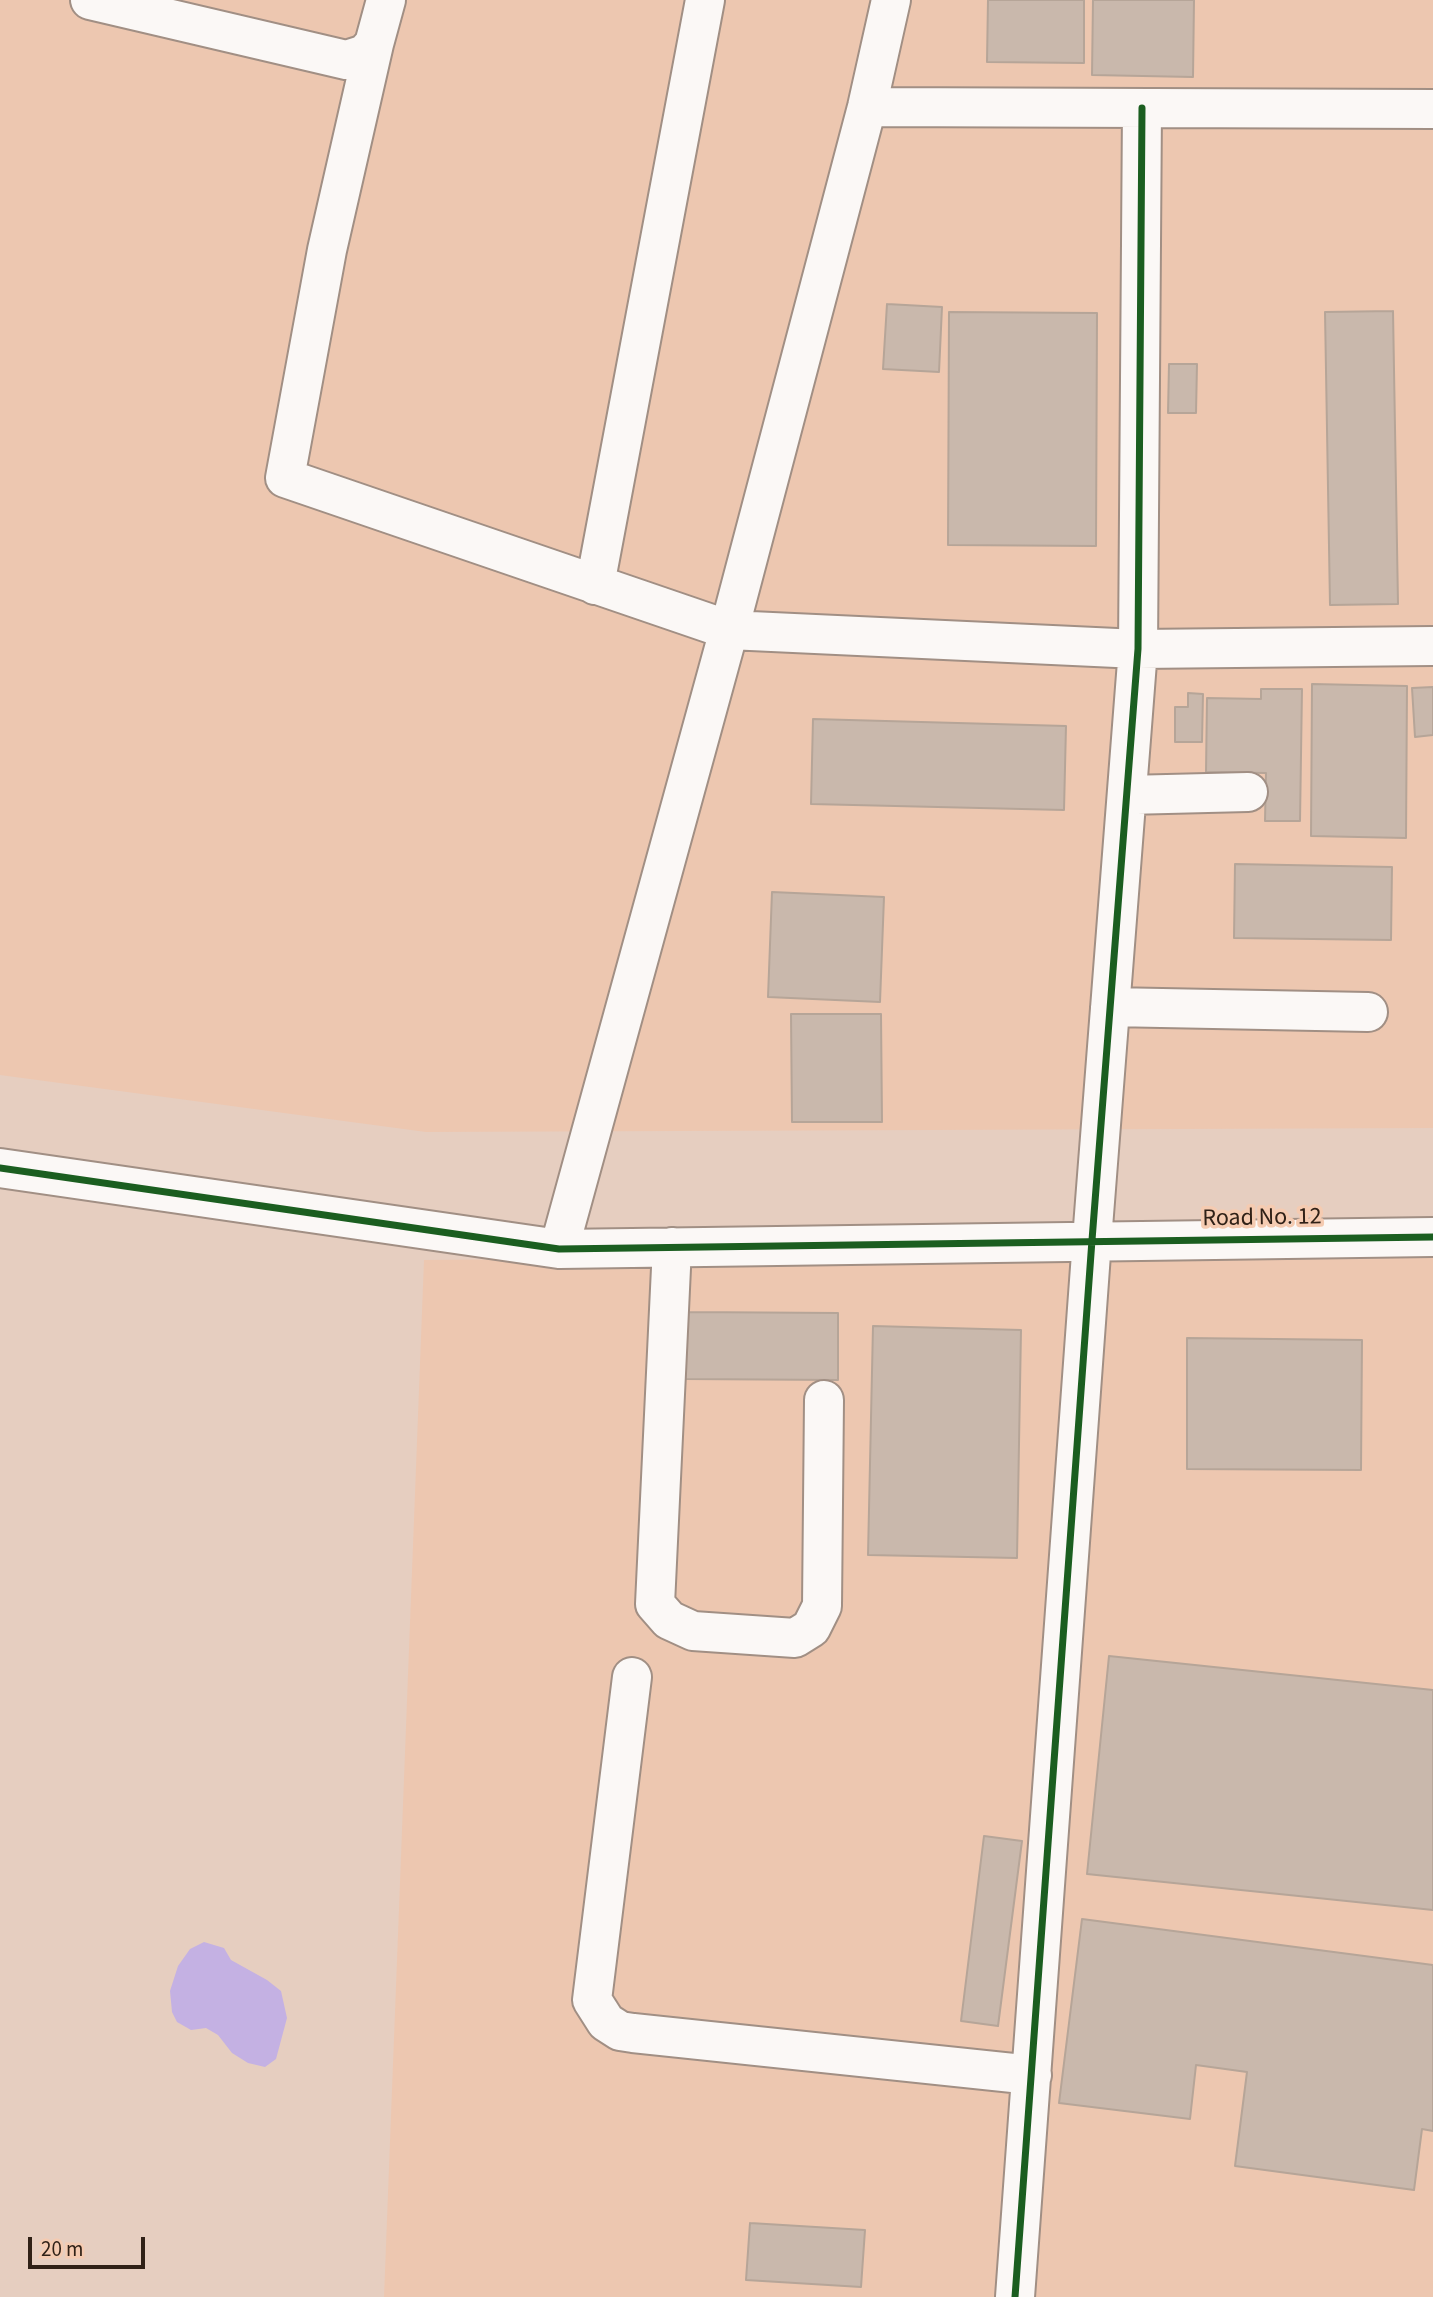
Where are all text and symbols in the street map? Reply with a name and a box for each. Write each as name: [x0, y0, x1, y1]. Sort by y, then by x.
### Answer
street label: Road No. 12: [1202, 1204, 1322, 1234]
scale bar: [32, 2224, 149, 2268]
text: 20 m: [41, 2234, 83, 2264]

